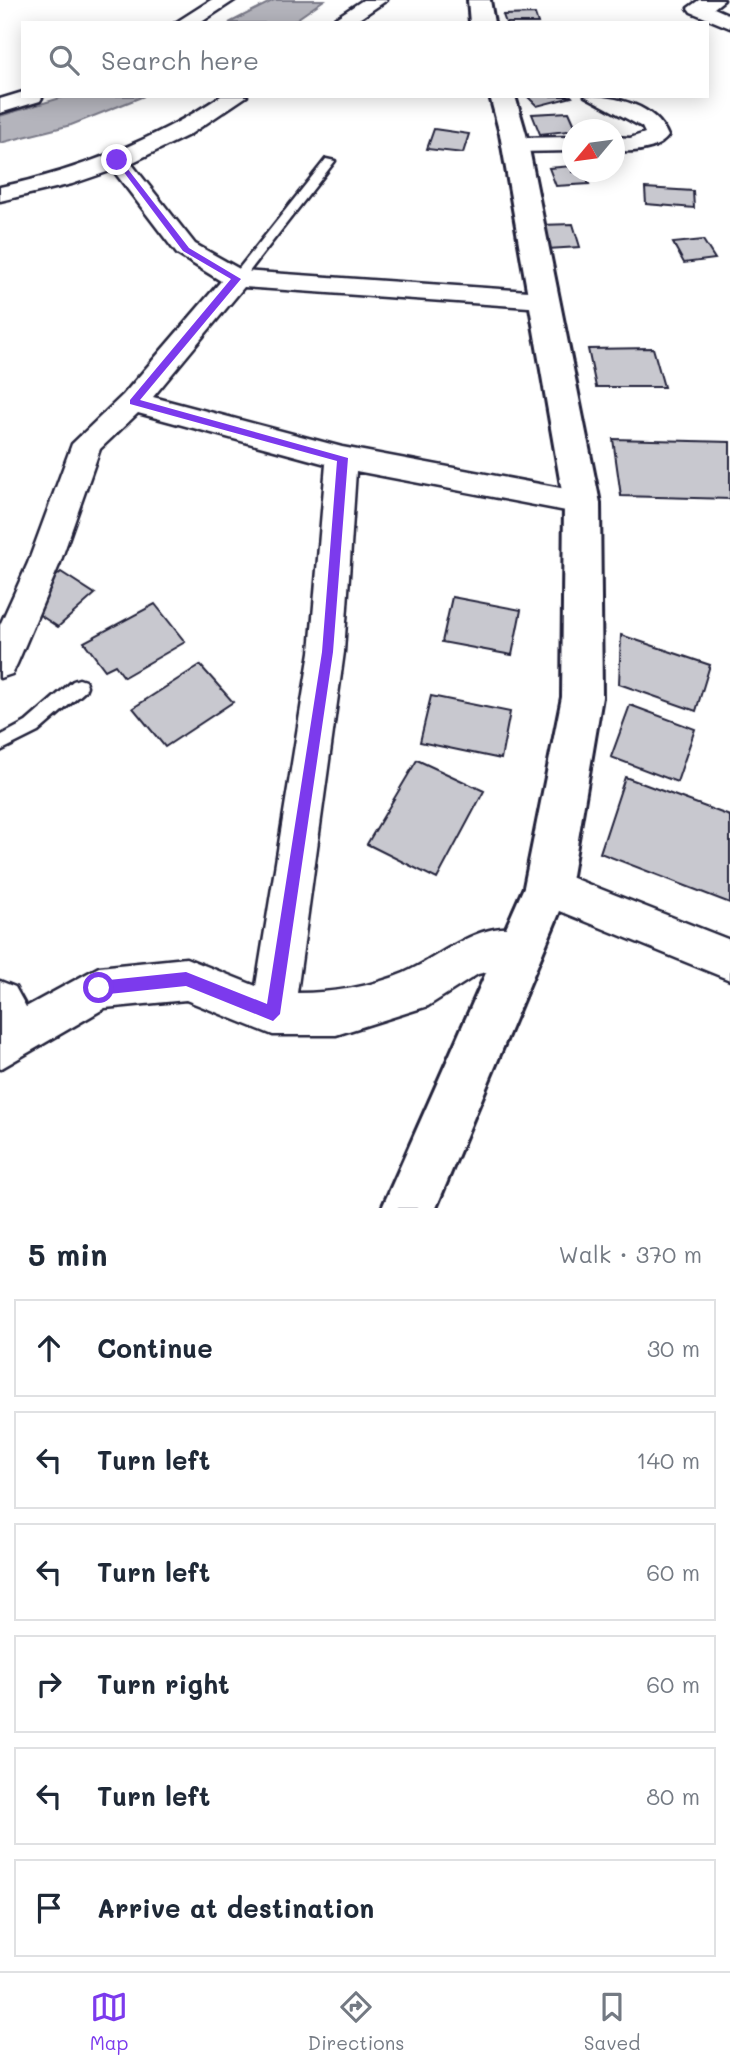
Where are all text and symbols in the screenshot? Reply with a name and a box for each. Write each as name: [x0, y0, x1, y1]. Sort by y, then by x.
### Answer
search box: [21, 21, 709, 98]
icon: search: [45, 41, 83, 79]
text: Search here: [101, 43, 259, 77]
north arrow: [562, 119, 625, 182]
route end: [101, 144, 132, 175]
route start: [83, 972, 114, 1003]
text: 5 min: [28, 1234, 108, 1274]
text: Walk · 370 m: [559, 1239, 702, 1269]
icon: ahead: [30, 1329, 68, 1367]
text: Continue: [97, 1331, 213, 1365]
text: 30 m: [647, 1333, 700, 1363]
icon: left: [30, 1441, 68, 1479]
text: Turn left: [97, 1443, 210, 1477]
text: 140 m: [636, 1445, 700, 1475]
icon: left: [30, 1553, 68, 1591]
text: Turn left: [97, 1555, 210, 1589]
text: 60 m: [646, 1557, 700, 1587]
icon: right: [30, 1665, 68, 1703]
text: Turn right: [97, 1667, 230, 1701]
text: 60 m: [646, 1669, 700, 1699]
icon: left: [30, 1777, 68, 1815]
text: Turn left: [97, 1779, 210, 1813]
text: 80 m: [646, 1781, 700, 1811]
icon: arrive: [30, 1889, 68, 1927]
text: Arrive at destination: [97, 1891, 374, 1925]
tab: Map: [90, 1988, 128, 2055]
tab: Directions: [308, 1988, 404, 2055]
tab: Saved: [584, 1988, 640, 2055]

